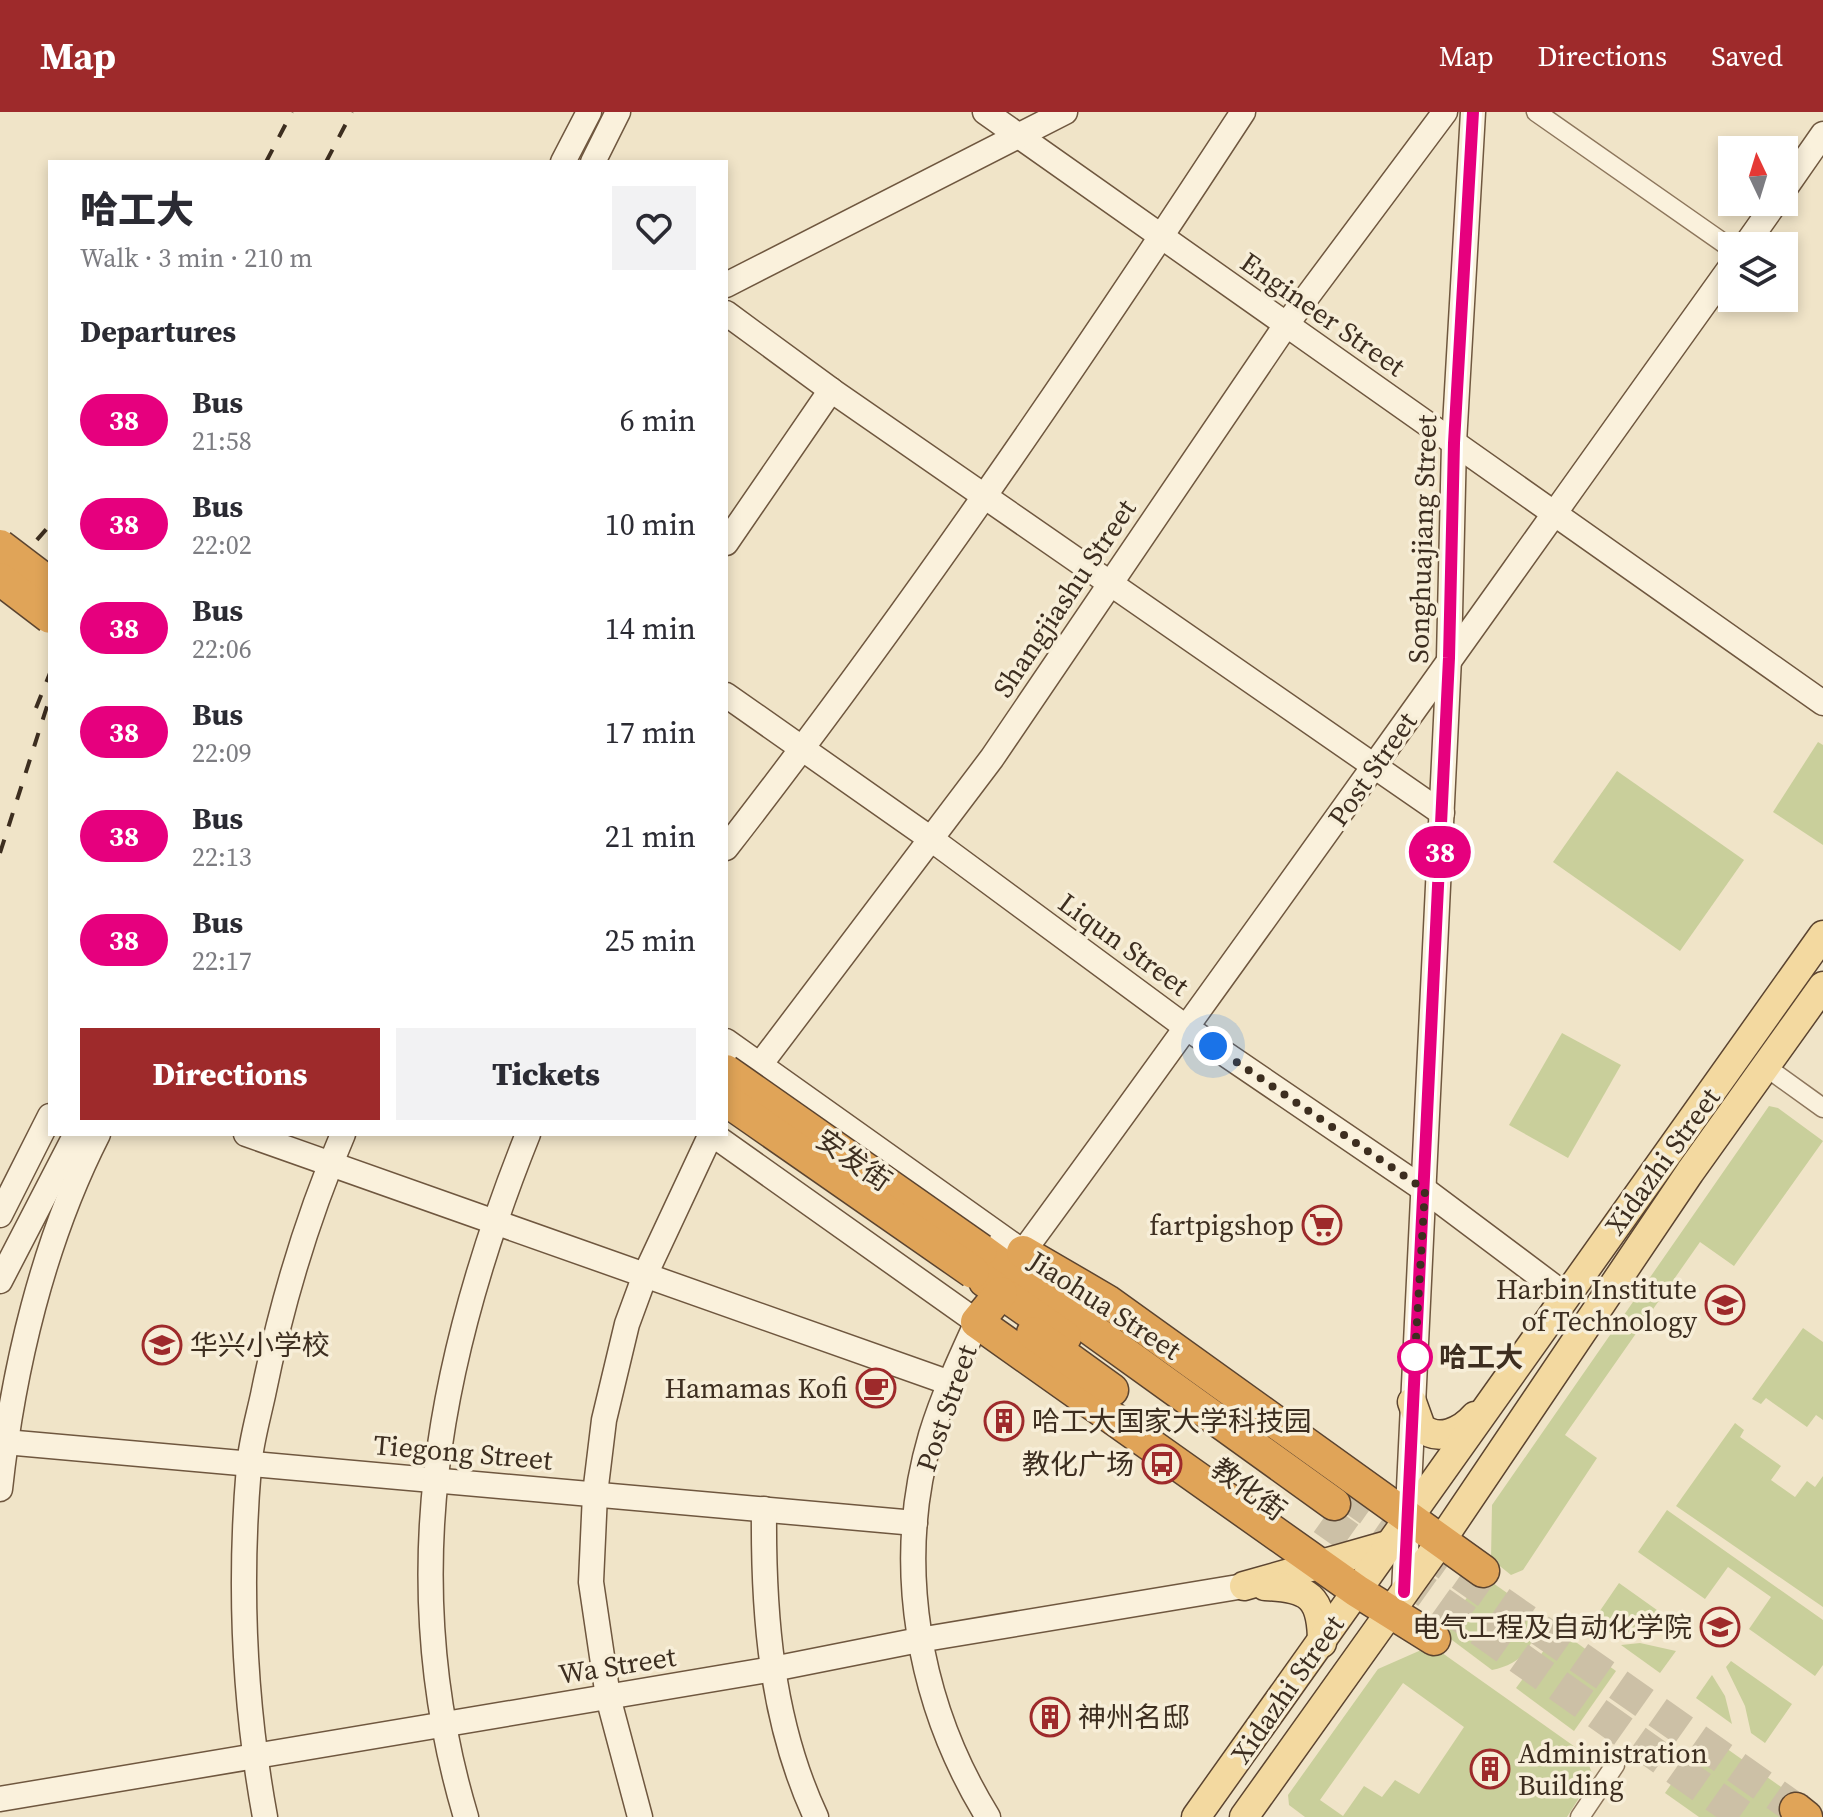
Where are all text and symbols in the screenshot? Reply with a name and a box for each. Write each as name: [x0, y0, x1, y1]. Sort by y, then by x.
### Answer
text: Map: [40, 30, 116, 82]
text: Map: [1439, 37, 1494, 75]
text: Directions: [1538, 37, 1667, 75]
text: Saved: [1711, 37, 1783, 75]
north arrow: [1718, 136, 1798, 216]
map controls: [1718, 136, 1798, 312]
text: 哈工大: [80, 184, 194, 236]
button: heart: [612, 186, 696, 270]
button: layers: [1718, 232, 1798, 312]
text: Walk · 3 min · 210 m: [80, 240, 313, 276]
street label: Engineer Street: [1233, 243, 1414, 385]
text: Departures: [80, 311, 236, 352]
text: Bus: [192, 382, 243, 423]
text: 6 min: [620, 400, 696, 441]
text: 38: [109, 401, 139, 439]
street label: Songhuajiang Street: [1399, 413, 1445, 664]
text: 21:58: [192, 423, 252, 459]
text: Bus: [192, 486, 243, 527]
street label: Shangjiashu Street: [984, 491, 1145, 704]
text: 10 min: [605, 504, 696, 545]
text: 38: [109, 505, 139, 543]
text: 22:02: [192, 527, 252, 563]
text: Bus: [192, 590, 243, 631]
text: 14 min: [605, 608, 696, 649]
text: 38: [109, 609, 139, 647]
text: 22:06: [192, 631, 252, 667]
text: Bus: [192, 694, 243, 735]
street label: Post Street: [1319, 704, 1426, 834]
text: 17 min: [605, 712, 696, 753]
text: 38: [109, 713, 139, 751]
text: 22:09: [192, 735, 252, 771]
text: Bus: [192, 798, 243, 839]
text: 21 min: [605, 816, 696, 857]
text: 38: [109, 817, 139, 855]
line badge: 38: [1404, 826, 1476, 878]
text: 38: [1425, 833, 1455, 871]
text: 22:13: [192, 839, 252, 875]
street label: Liqun Street: [1051, 884, 1198, 1005]
text: Bus: [192, 902, 243, 943]
text: 25 min: [605, 920, 696, 961]
text: 38: [109, 921, 139, 959]
text: 22:17: [192, 943, 252, 979]
your location: [1193, 1026, 1233, 1066]
button: Directions: [80, 1028, 380, 1120]
button: Tickets: [396, 1028, 696, 1120]
street label: Xidazhi Street: [1596, 1079, 1729, 1242]
street label: 安发街: [809, 1120, 899, 1200]
supermarket icon: fartpigshop: [1301, 1204, 1343, 1246]
place label: fartpigshop: [1149, 1206, 1294, 1244]
street label: Jiaohua Street: [1021, 1241, 1189, 1369]
place label: Harbin Institute of Technology: [1496, 1270, 1698, 1340]
school or university icon: Harbin Institute of Technology: [1704, 1284, 1746, 1326]
school or university icon: 华兴小学校: [141, 1324, 183, 1366]
place label: 华兴小学校: [190, 1326, 330, 1364]
place label: 哈工大: [1439, 1338, 1523, 1376]
street label: Post Street: [907, 1339, 986, 1476]
marker: 哈工大: [1398, 1340, 1432, 1374]
cafe icon: Hamamas Kofi: [855, 1367, 897, 1409]
place label: Hamamas Kofi: [664, 1369, 848, 1407]
building icon: 哈工大国家大学科技园: [983, 1400, 1025, 1442]
place label: 哈工大国家大学科技园: [1032, 1402, 1312, 1440]
street label: Tiegong Street: [372, 1425, 555, 1479]
bus stop icon: 教化广场: [1141, 1443, 1183, 1485]
place label: 教化广场: [1022, 1445, 1134, 1483]
street label: 教化街: [1204, 1449, 1294, 1529]
street label: Xidazhi Street: [1222, 1606, 1353, 1771]
school or university icon: 电气工程及自动化学院: [1699, 1606, 1741, 1648]
place label: 电气工程及自动化学院: [1412, 1608, 1692, 1646]
street label: Wa Street: [556, 1637, 679, 1693]
building icon: 神州名邸: [1029, 1696, 1071, 1738]
place label: 神州名邸: [1078, 1698, 1190, 1736]
place label: Administration Building: [1518, 1734, 1708, 1804]
building icon: Administration Building: [1469, 1748, 1511, 1790]

